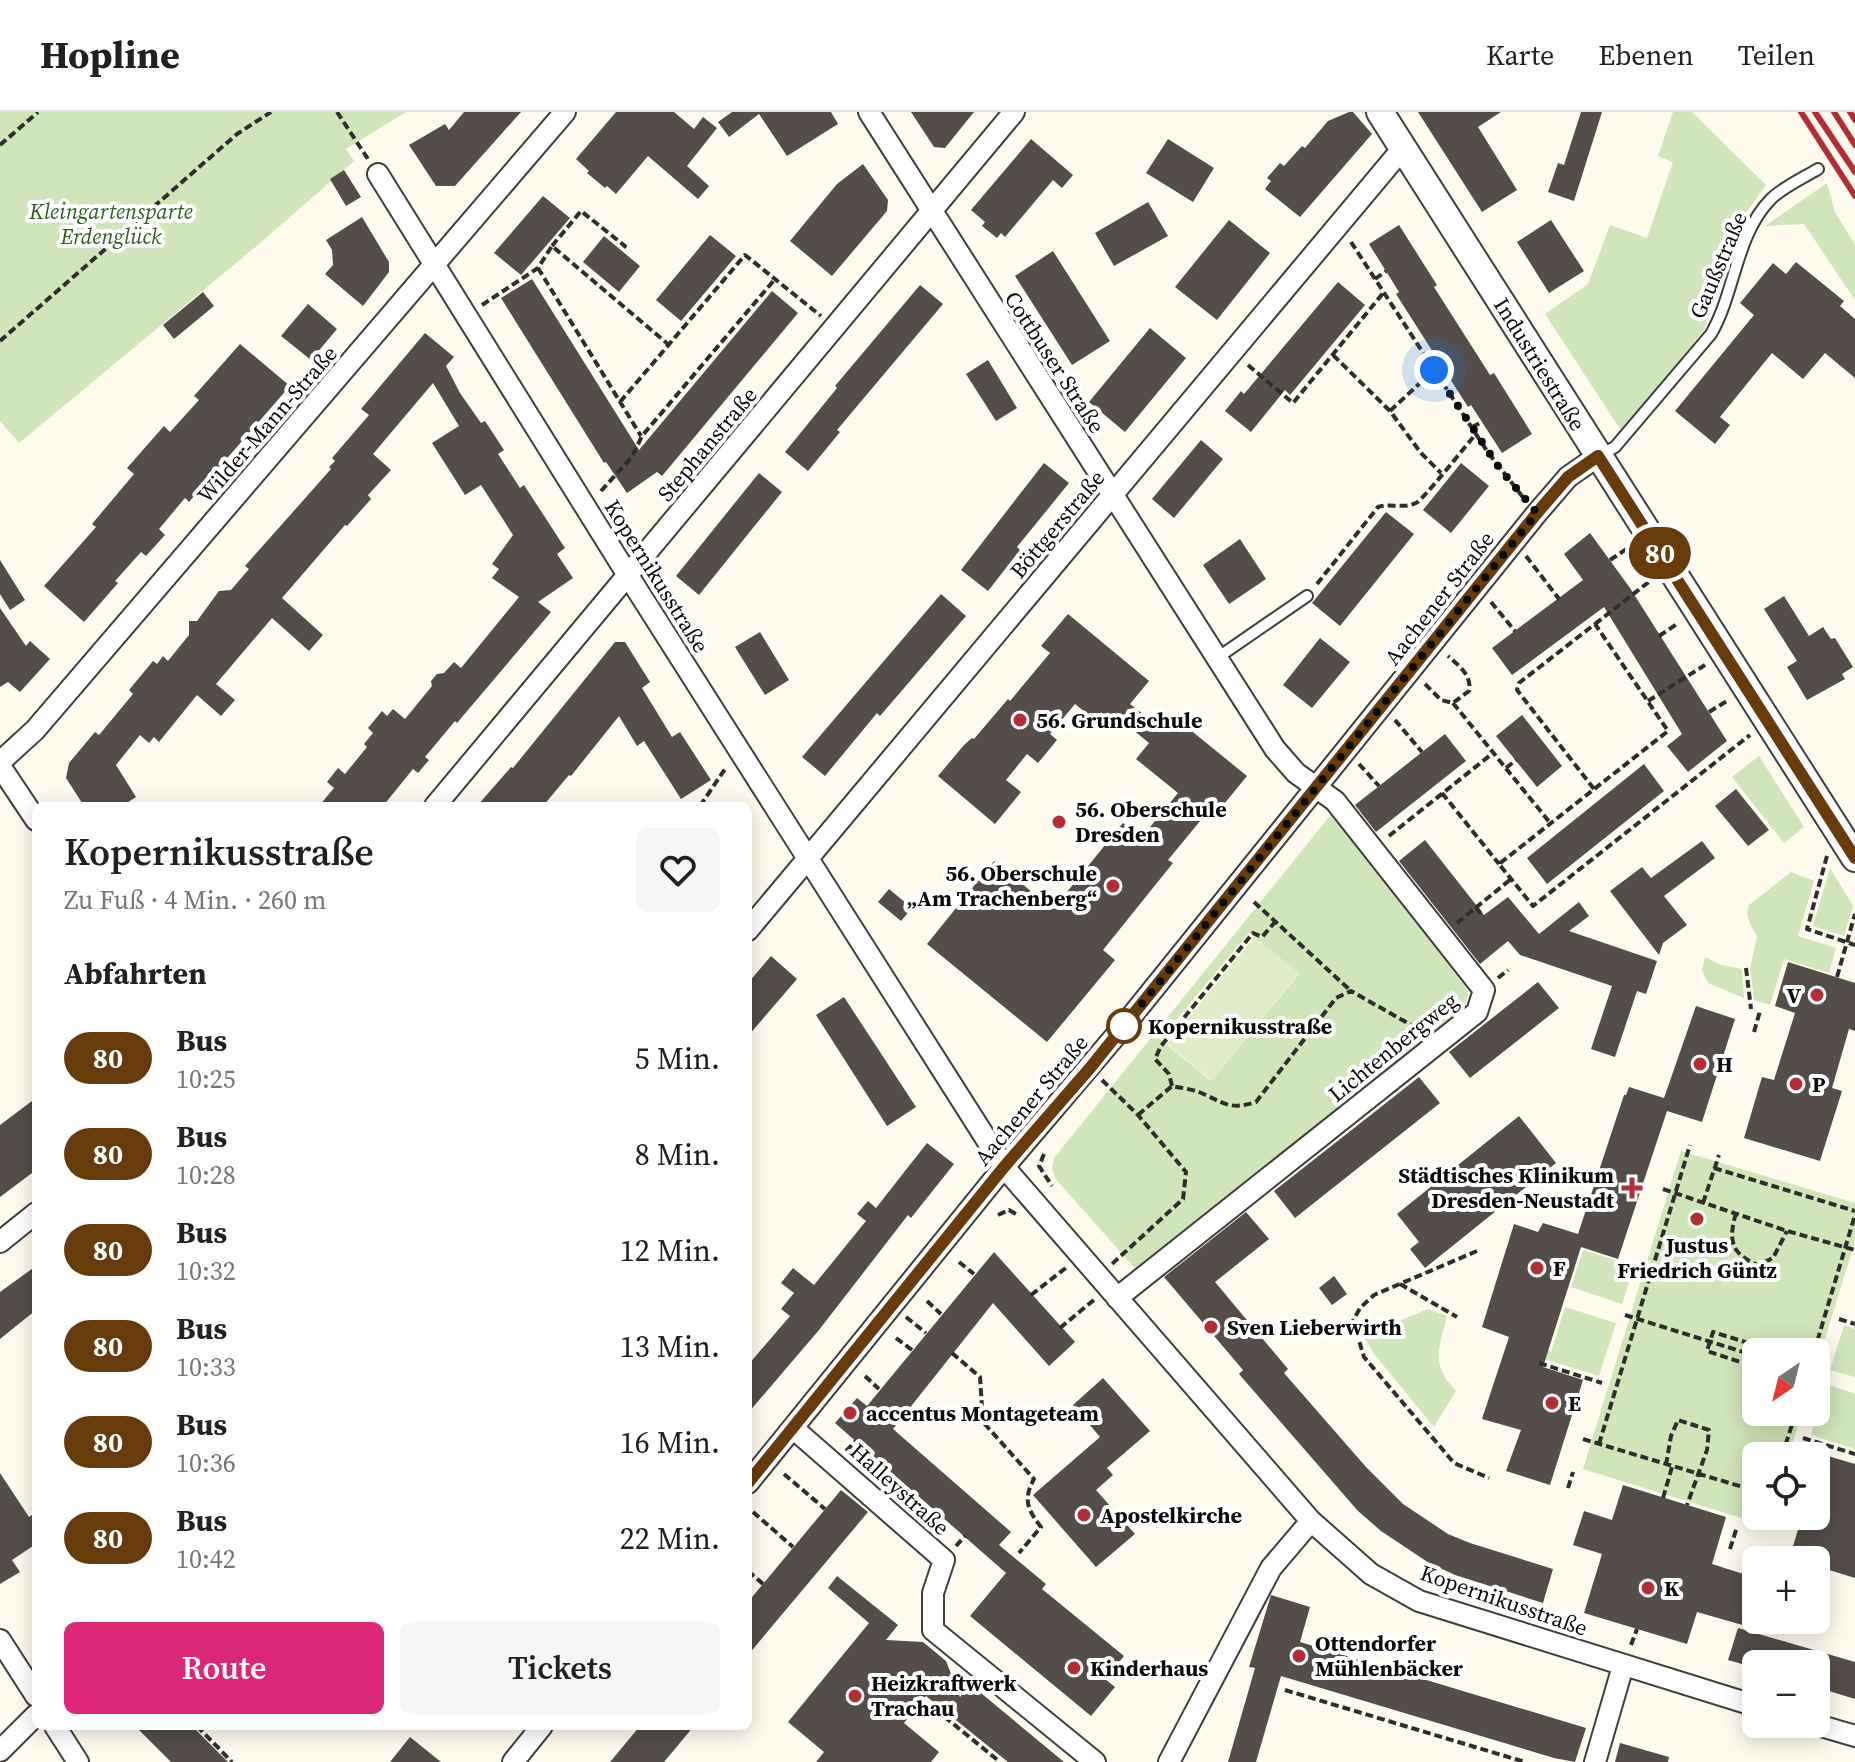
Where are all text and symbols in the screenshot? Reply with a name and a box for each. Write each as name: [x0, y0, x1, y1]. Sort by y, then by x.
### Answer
text: Hopline: [40, 29, 180, 81]
text: Karte: [1486, 36, 1554, 74]
text: Ebenen: [1598, 36, 1694, 74]
text: Teilen: [1738, 36, 1815, 74]
park label: Kleingartensparte Erdenglück: [28, 196, 193, 251]
street label: Gaußstraße: [1682, 207, 1754, 323]
street label: Cottbuser Straße: [998, 285, 1112, 439]
street label: Industriestraße: [1487, 292, 1593, 436]
street label: Wilder-Mann-Straße: [190, 339, 344, 509]
your location: [1414, 350, 1454, 390]
street label: Stephanstraße: [650, 380, 764, 508]
street label: Böttgerstraße: [1003, 463, 1111, 585]
street label: Kopernikusstraße: [598, 494, 716, 658]
street label: Aachener Straße: [1377, 525, 1501, 671]
line badge: 80: [1624, 527, 1696, 579]
text: 80: [1645, 534, 1675, 572]
place label: 56. Grundschule: [1036, 705, 1202, 735]
marker: 56. Grundschule: [1011, 711, 1029, 729]
place label: 56. Oberschule Dresden: [1075, 794, 1227, 849]
marker: 56. Oberschule Dresden: [1050, 813, 1068, 831]
text: Kopernikusstraße: [64, 826, 374, 878]
button: heart: [636, 828, 720, 912]
place label: 56. Oberschule „Am Trachenberg“: [907, 858, 1097, 913]
marker: 56. Oberschule „Am Trachenberg“: [1104, 877, 1122, 895]
text: Zu Fuß · 4 Min. · 260 m: [64, 882, 326, 918]
text: Abfahrten: [64, 953, 207, 994]
place label: V: [1786, 980, 1801, 1010]
street label: Lichtenbergweg: [1322, 985, 1464, 1109]
marker: V: [1808, 986, 1826, 1004]
marker: Kopernikusstraße: [1107, 1009, 1141, 1043]
place label: Kopernikusstraße: [1148, 1011, 1332, 1041]
text: Bus: [176, 1020, 227, 1061]
street label: Aachener Straße: [967, 1028, 1095, 1172]
text: 5 Min.: [635, 1038, 720, 1079]
text: 80: [93, 1039, 123, 1077]
place label: H: [1716, 1049, 1733, 1079]
marker: H: [1691, 1055, 1709, 1073]
text: 10:25: [176, 1061, 236, 1097]
place label: P: [1812, 1069, 1826, 1099]
marker: P: [1787, 1075, 1805, 1093]
text: Bus: [176, 1116, 227, 1157]
text: 8 Min.: [635, 1134, 720, 1175]
text: 80: [93, 1135, 123, 1173]
text: 10:28: [176, 1157, 236, 1193]
place label: Städtisches Klinikum Dresden-Neustadt: [1398, 1160, 1615, 1215]
marker: Städtisches Klinikum Dresden-Neustadt: [1621, 1177, 1643, 1199]
marker: Justus Friedrich Güntz: [1688, 1210, 1706, 1228]
text: Bus: [176, 1212, 227, 1253]
text: 12 Min.: [620, 1230, 720, 1271]
place label: Justus Friedrich Güntz: [1617, 1230, 1777, 1285]
text: 80: [93, 1231, 123, 1269]
text: 10:32: [176, 1253, 236, 1289]
place label: F: [1553, 1253, 1566, 1283]
marker: F: [1528, 1259, 1546, 1277]
text: Bus: [176, 1308, 227, 1349]
place label: Sven Lieberwirth: [1227, 1312, 1402, 1342]
marker: Sven Lieberwirth: [1202, 1318, 1220, 1336]
text: 13 Min.: [620, 1326, 720, 1367]
text: 80: [93, 1327, 123, 1365]
north arrow: [1742, 1338, 1830, 1426]
map controls: [1742, 1338, 1830, 1738]
text: 10:33: [176, 1349, 236, 1385]
place label: E: [1568, 1388, 1581, 1418]
marker: E: [1543, 1394, 1561, 1412]
place label: accentus Montageteam: [866, 1398, 1099, 1428]
text: Bus: [176, 1404, 227, 1445]
marker: accentus Montageteam: [841, 1404, 859, 1422]
text: 16 Min.: [620, 1422, 720, 1463]
text: 80: [93, 1423, 123, 1461]
street label: Halleystraße: [844, 1436, 956, 1542]
button: locate: [1742, 1442, 1830, 1530]
text: 10:36: [176, 1445, 236, 1481]
text: Bus: [176, 1500, 227, 1541]
place label: Apostelkirche: [1100, 1500, 1242, 1530]
marker: Apostelkirche: [1075, 1506, 1093, 1524]
text: 22 Min.: [620, 1518, 720, 1559]
text: 80: [93, 1519, 123, 1557]
text: 10:42: [176, 1541, 236, 1577]
button: +: [1742, 1546, 1830, 1634]
street label: Kopernikusstraße: [1416, 1557, 1592, 1643]
place label: K: [1664, 1573, 1680, 1603]
marker: K: [1639, 1579, 1657, 1597]
button: Route: [64, 1622, 384, 1714]
button: Tickets: [400, 1622, 720, 1714]
place label: Ottendorfer Mühlenbäcker: [1315, 1628, 1464, 1683]
marker: Ottendorfer Mühlenbäcker: [1290, 1647, 1308, 1665]
button: −: [1742, 1650, 1830, 1738]
place label: Kinderhaus: [1090, 1653, 1208, 1683]
marker: Kinderhaus: [1065, 1659, 1083, 1677]
place label: Heizkraftwerk Trachau: [871, 1668, 1017, 1723]
marker: Heizkraftwerk Trachau: [846, 1687, 864, 1705]

